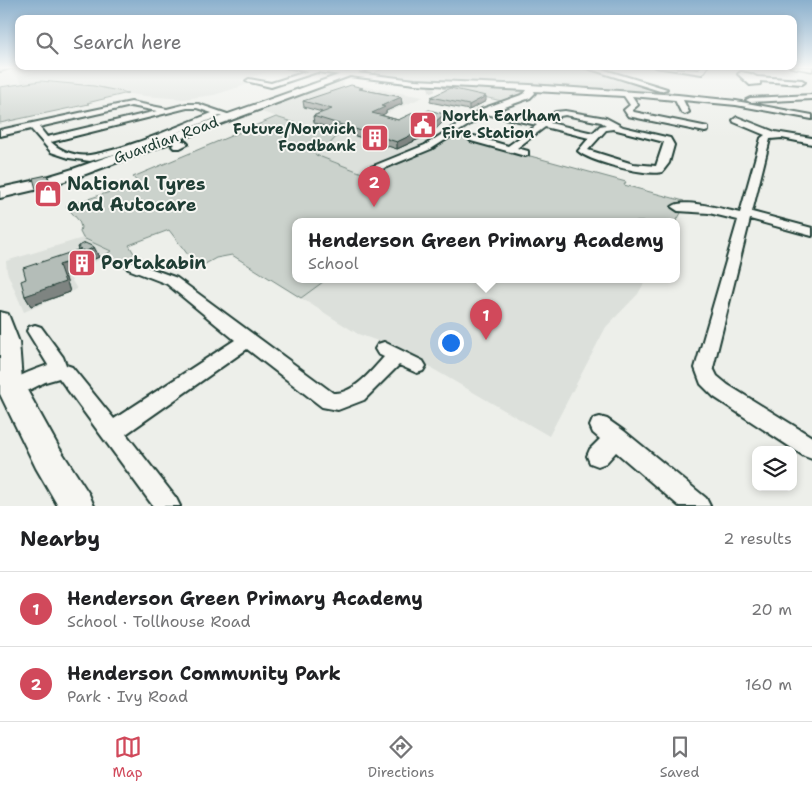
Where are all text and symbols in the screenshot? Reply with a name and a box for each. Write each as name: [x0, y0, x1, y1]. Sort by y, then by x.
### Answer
search box: [15, 15, 797, 70]
icon: search: [33, 29, 61, 57]
text: Search here: [73, 30, 182, 55]
place label: North Earlham Fire Station: [442, 106, 561, 143]
public building icon: North Earlham Fire Station: [408, 110, 438, 140]
street label: Guardian Road: [111, 112, 222, 168]
place label: Future/Norwich Foodbank: [233, 119, 356, 156]
building icon: Future/Norwich Foodbank: [360, 123, 390, 153]
pin: 2: [358, 166, 390, 207]
place label: National Tyres and Autocare: [67, 172, 205, 217]
shop icon: National Tyres and Autocare: [33, 179, 63, 209]
popup: [292, 218, 680, 283]
text: Henderson Green Primary Academy: [308, 228, 664, 253]
building icon: Portakabin: [67, 248, 97, 278]
place label: Portakabin: [101, 251, 206, 275]
text: School: [308, 253, 358, 274]
pin: 1: [470, 299, 502, 340]
your location: [438, 330, 464, 356]
map controls: [752, 446, 797, 491]
button: layers: [752, 446, 797, 491]
text: Nearby: [20, 525, 100, 553]
text: 2 results: [723, 528, 792, 549]
text: Henderson Green Primary Academy: [67, 586, 423, 611]
text: 1: [32, 599, 40, 620]
text: 20 m: [751, 599, 792, 620]
text: School · Tollhouse Road: [67, 611, 251, 632]
text: Henderson Community Park: [67, 661, 341, 686]
text: 2: [30, 674, 42, 695]
text: 160 m: [745, 674, 792, 695]
text: Park · Ivy Road: [67, 686, 188, 707]
tab: Map: [113, 733, 143, 781]
tab: Directions: [368, 733, 434, 781]
tab: Saved: [660, 733, 699, 781]

